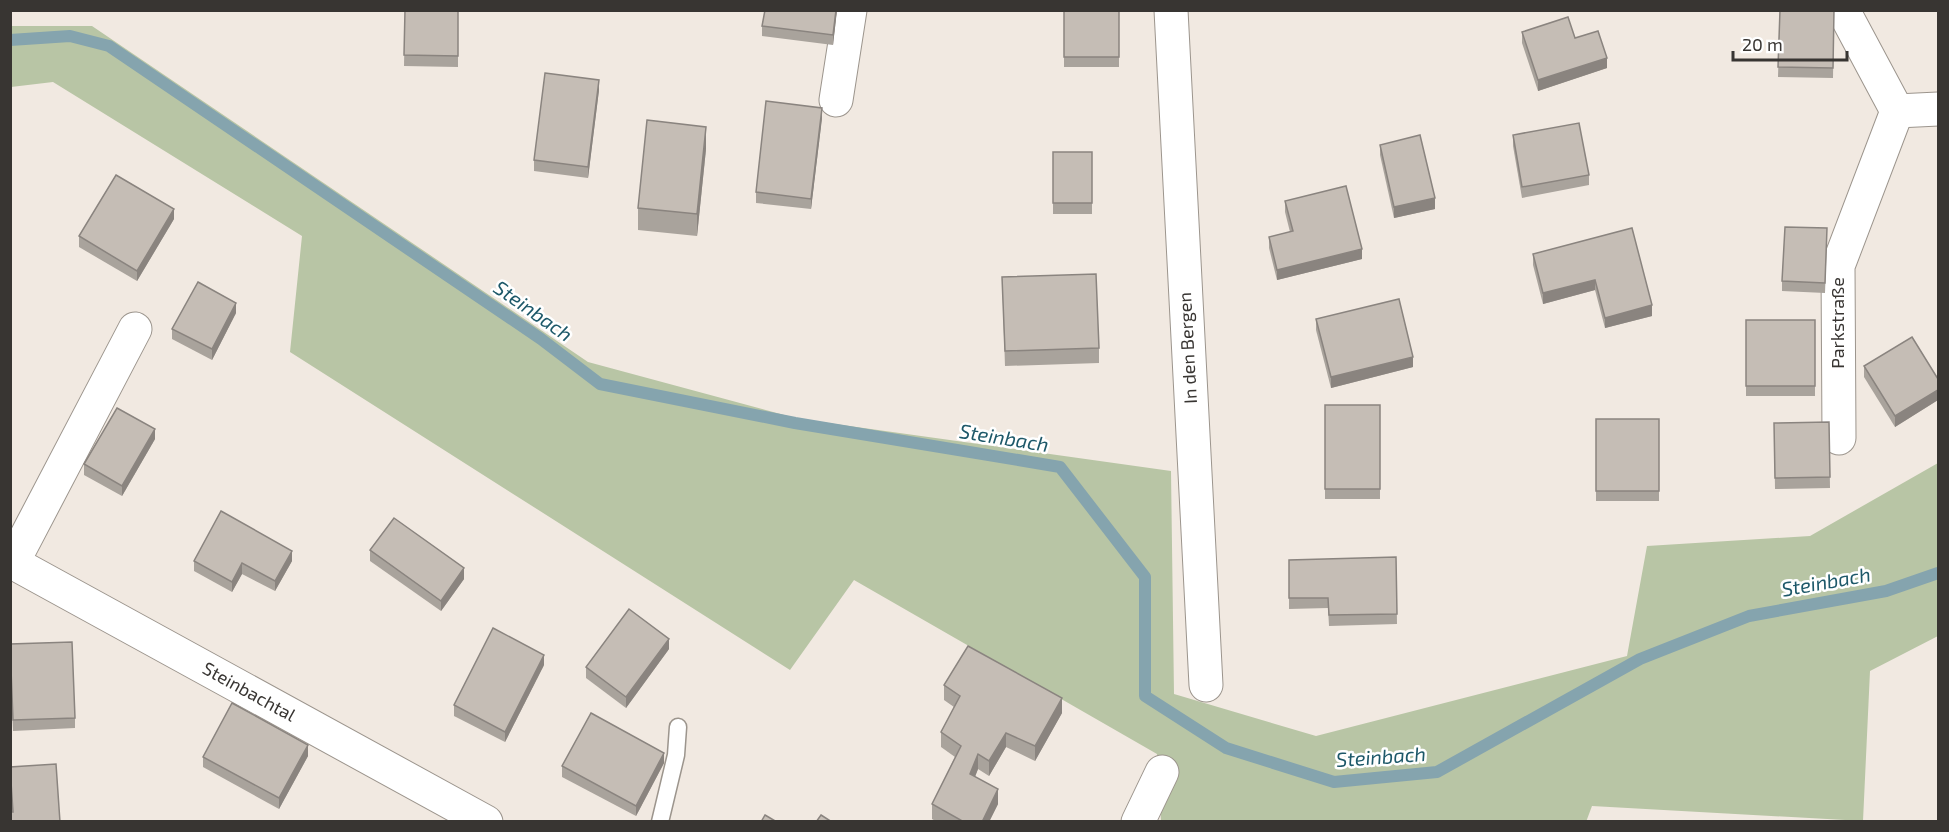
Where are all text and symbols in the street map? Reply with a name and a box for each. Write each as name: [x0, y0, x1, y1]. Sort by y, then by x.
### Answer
scale bar: [1733, 24, 1847, 62]
text: 20 m: [1742, 33, 1783, 55]
water label: Steinbach: [490, 275, 577, 346]
street label: Parkstraße: [1826, 277, 1848, 369]
street label: In den Bergen: [1173, 292, 1201, 404]
water label: Steinbach: [958, 418, 1050, 456]
water label: Steinbach: [1779, 561, 1872, 601]
street label: Steinbachtal: [199, 657, 300, 726]
water label: Steinbach: [1335, 741, 1427, 771]

